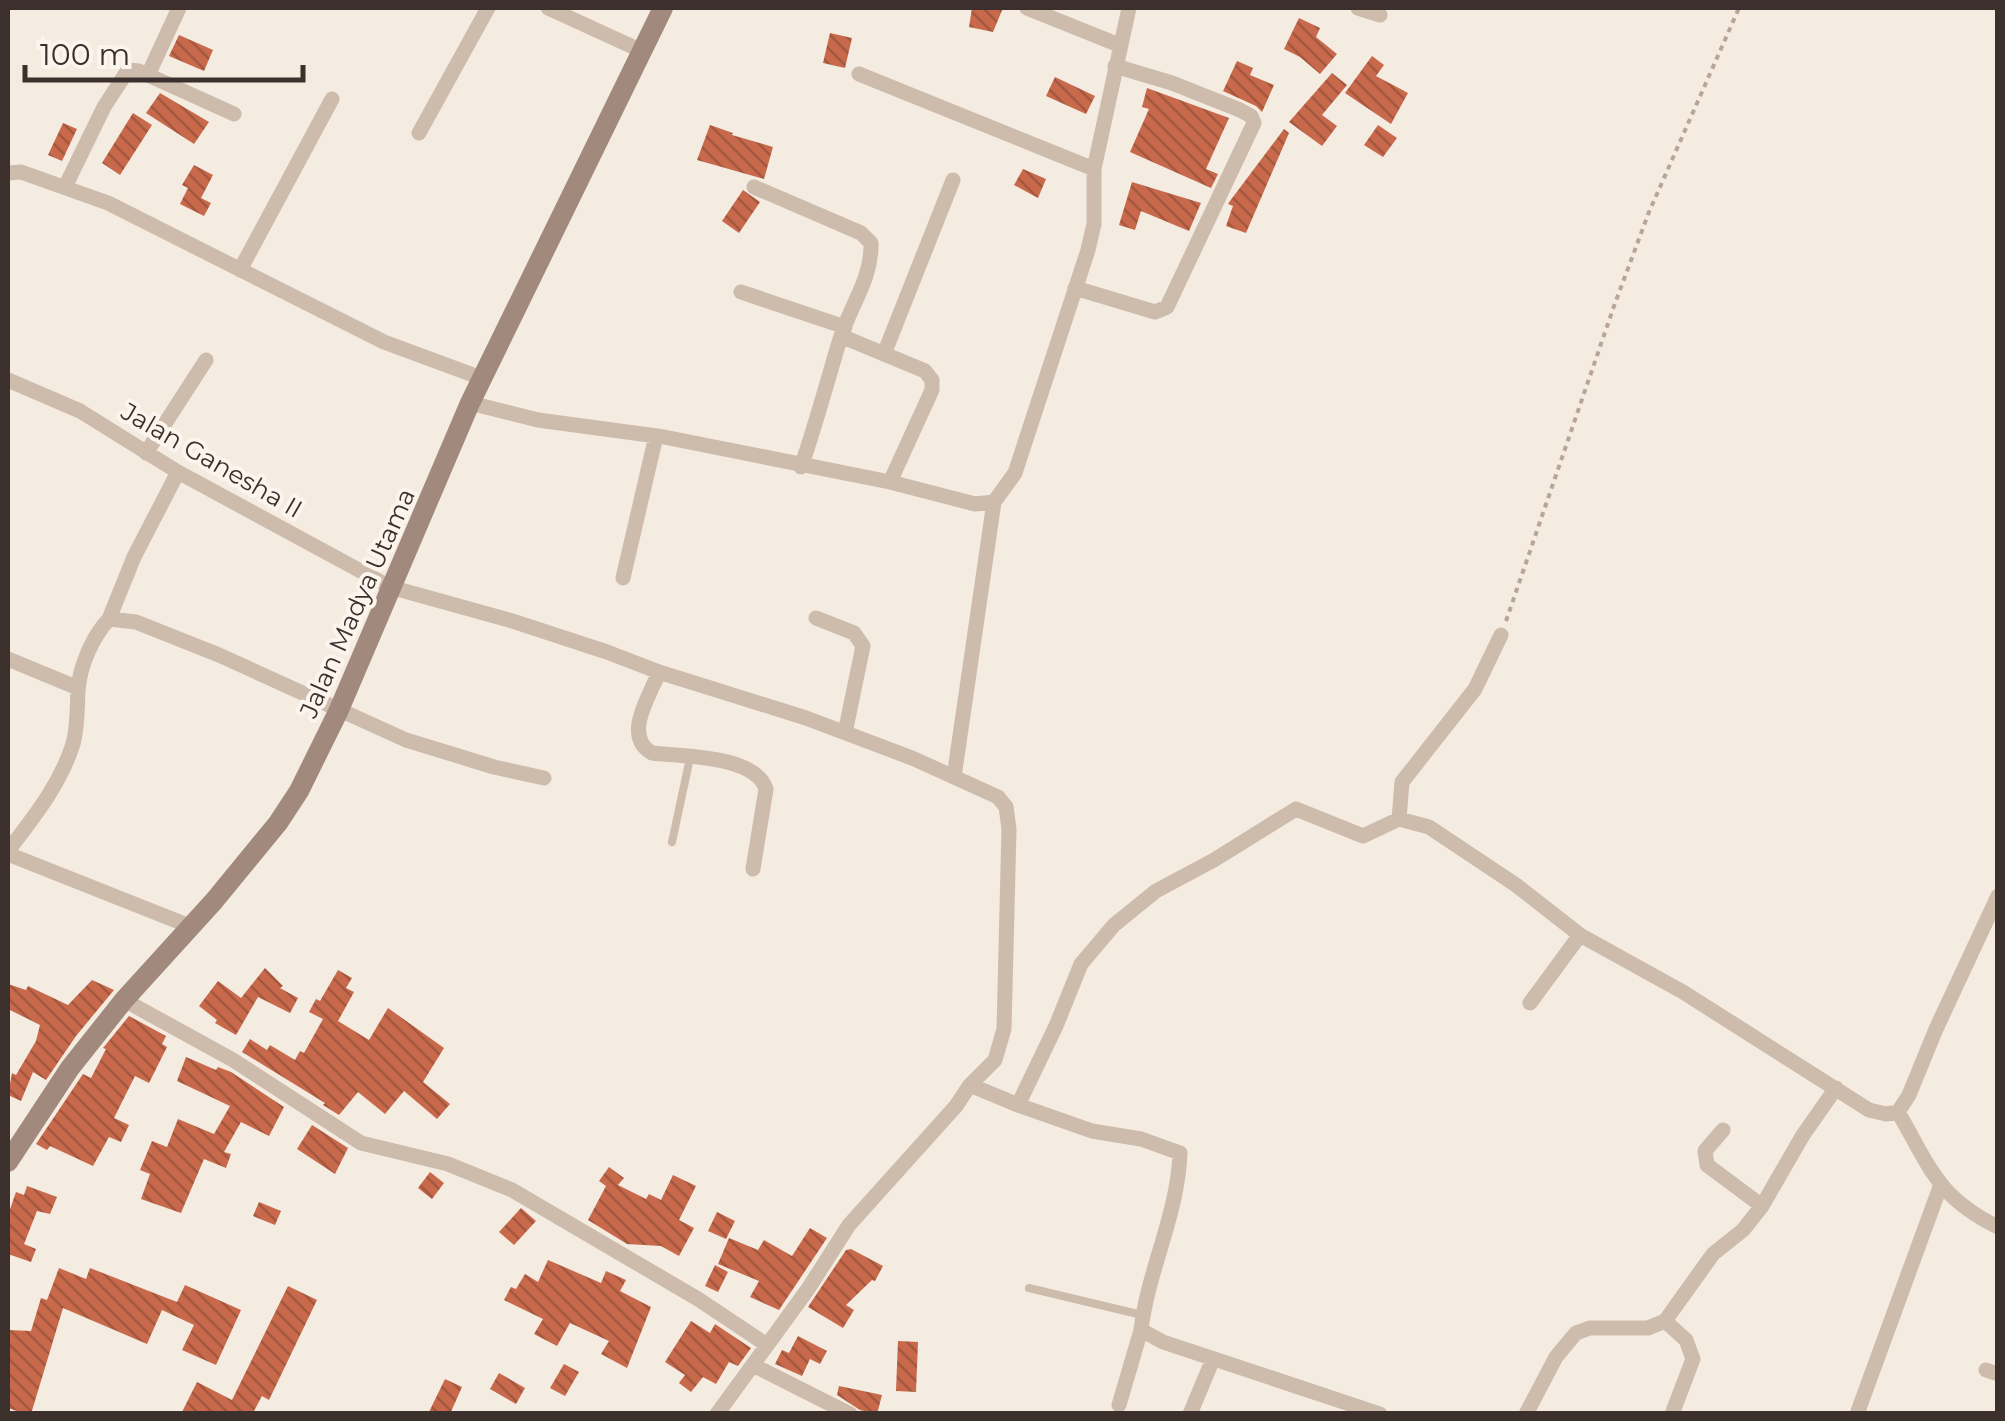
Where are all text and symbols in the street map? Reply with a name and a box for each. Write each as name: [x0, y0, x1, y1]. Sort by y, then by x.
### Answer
scale bar: [25, 20, 302, 82]
text: 100 m: [40, 36, 130, 73]
street label: Jalan Ganesha II: [115, 396, 308, 524]
street label: Jalan Madya Utama: [293, 484, 421, 723]

